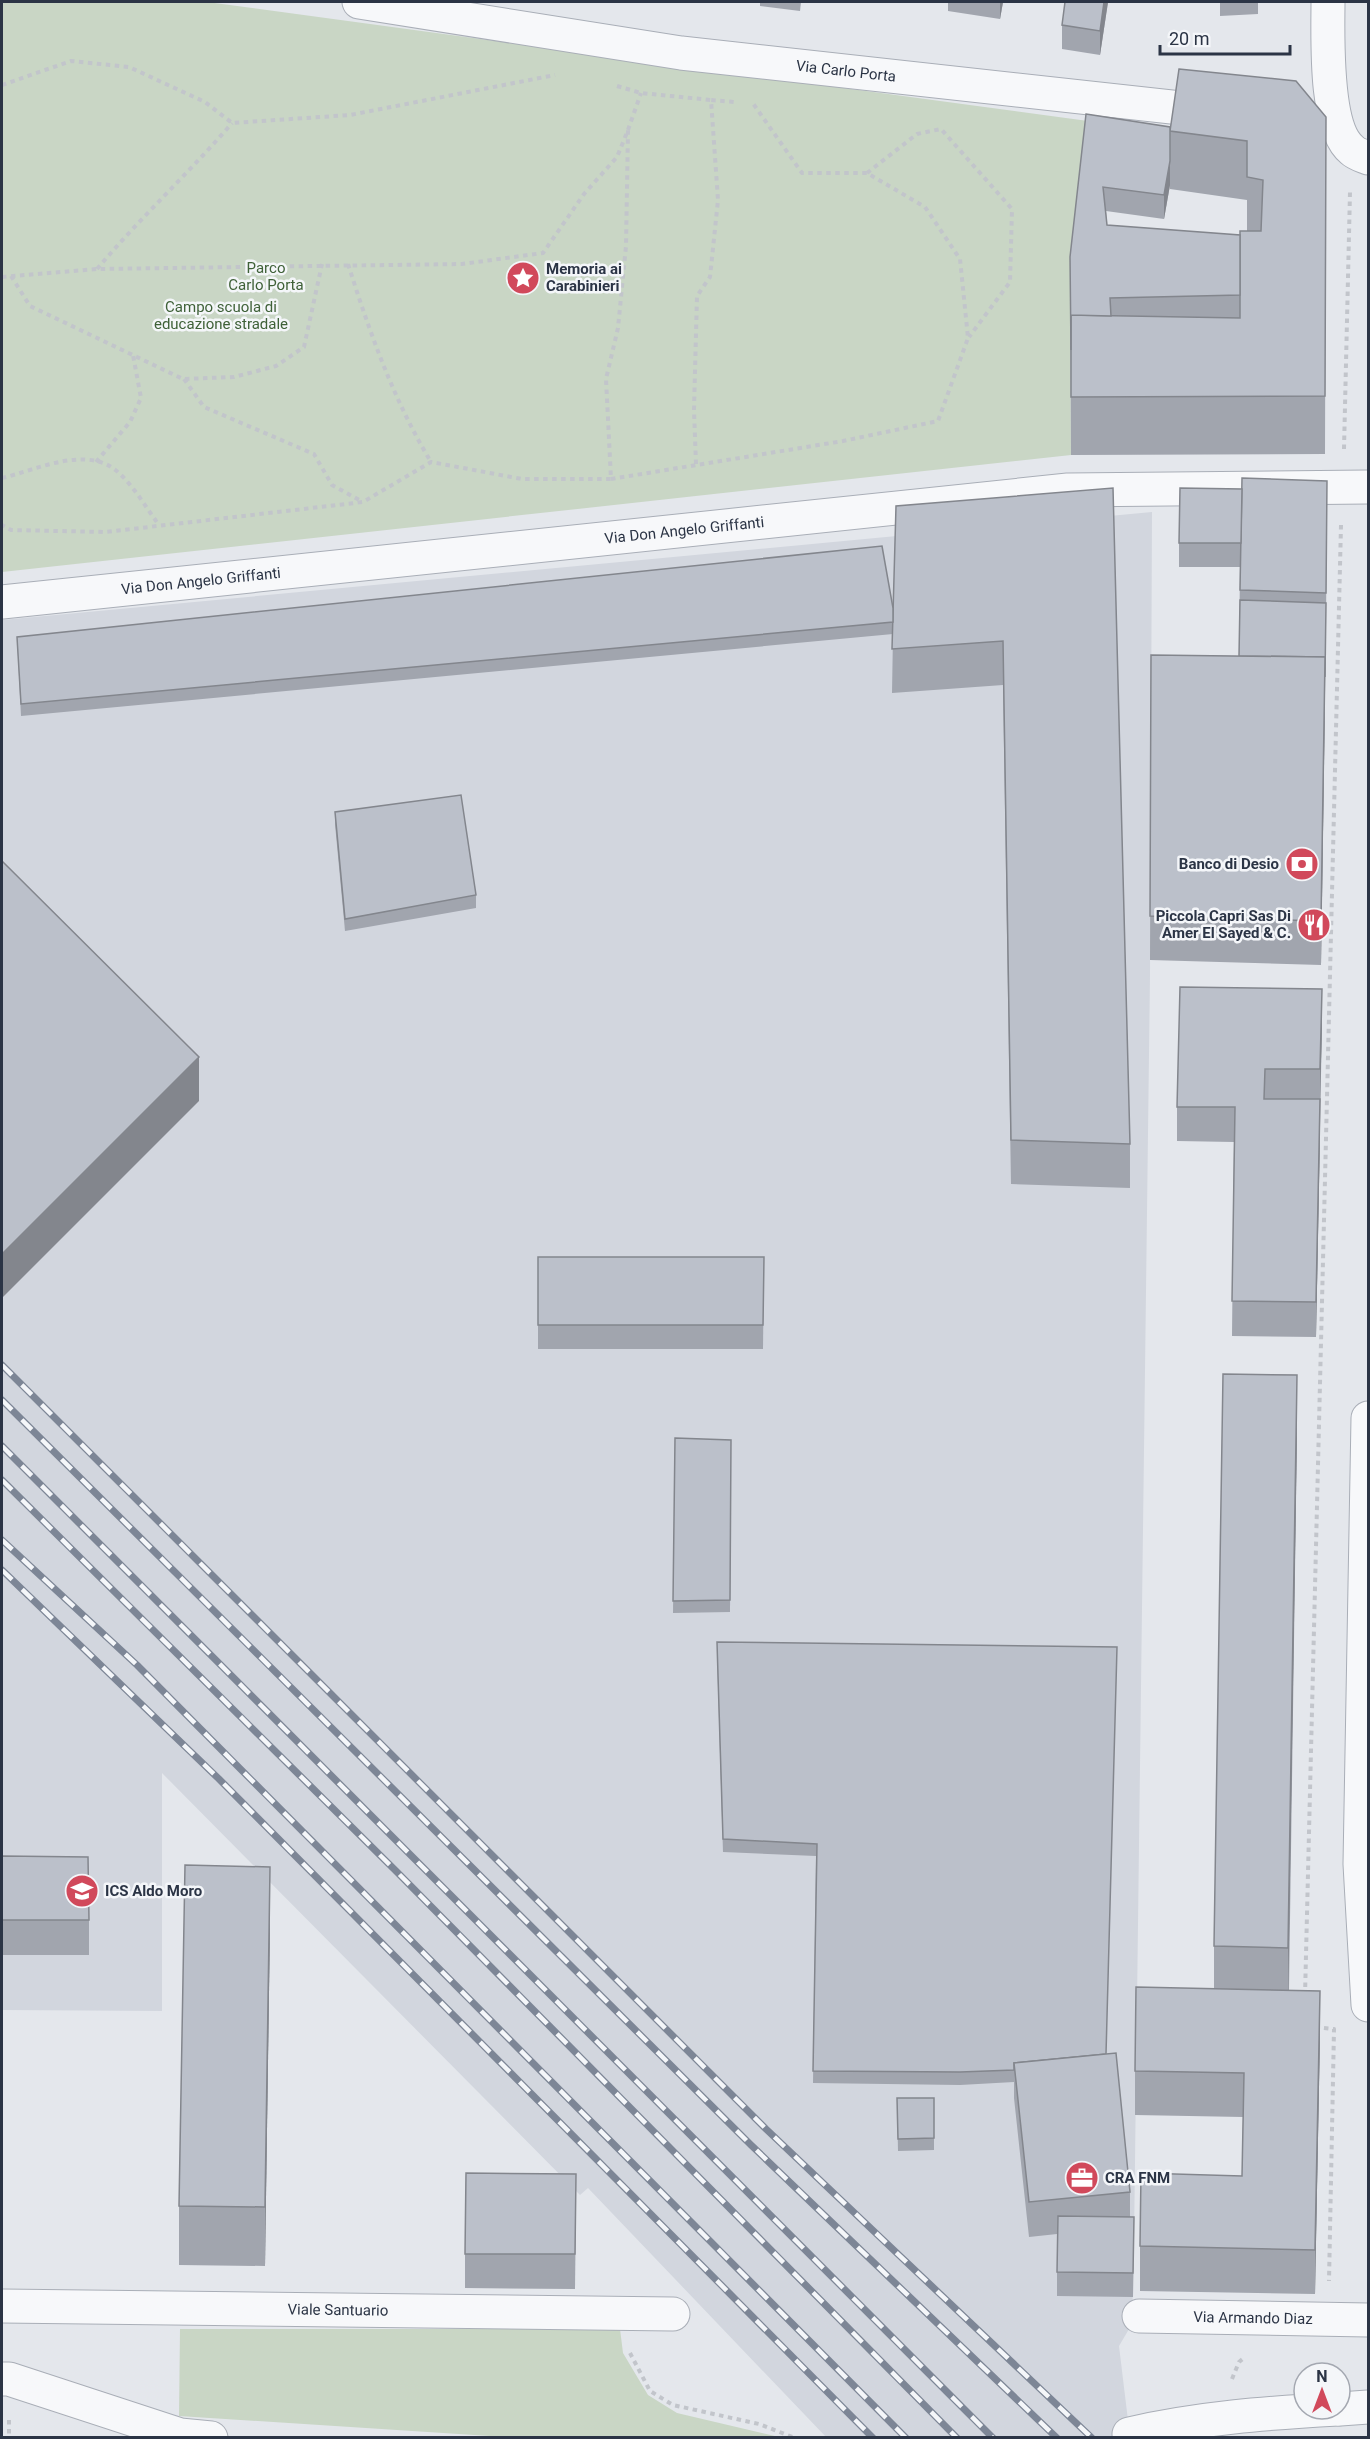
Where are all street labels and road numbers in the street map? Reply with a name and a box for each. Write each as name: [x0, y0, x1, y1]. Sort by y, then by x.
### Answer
street label: Via Carlo Porta: [795, 57, 897, 86]
street label: Via Don Angelo Griffanti: [604, 513, 765, 548]
street label: Via Don Angelo Griffanti: [120, 564, 282, 598]
street label: Viale Santuario: [287, 2300, 388, 2320]
street label: Via Armando Diaz: [1193, 2308, 1313, 2328]

